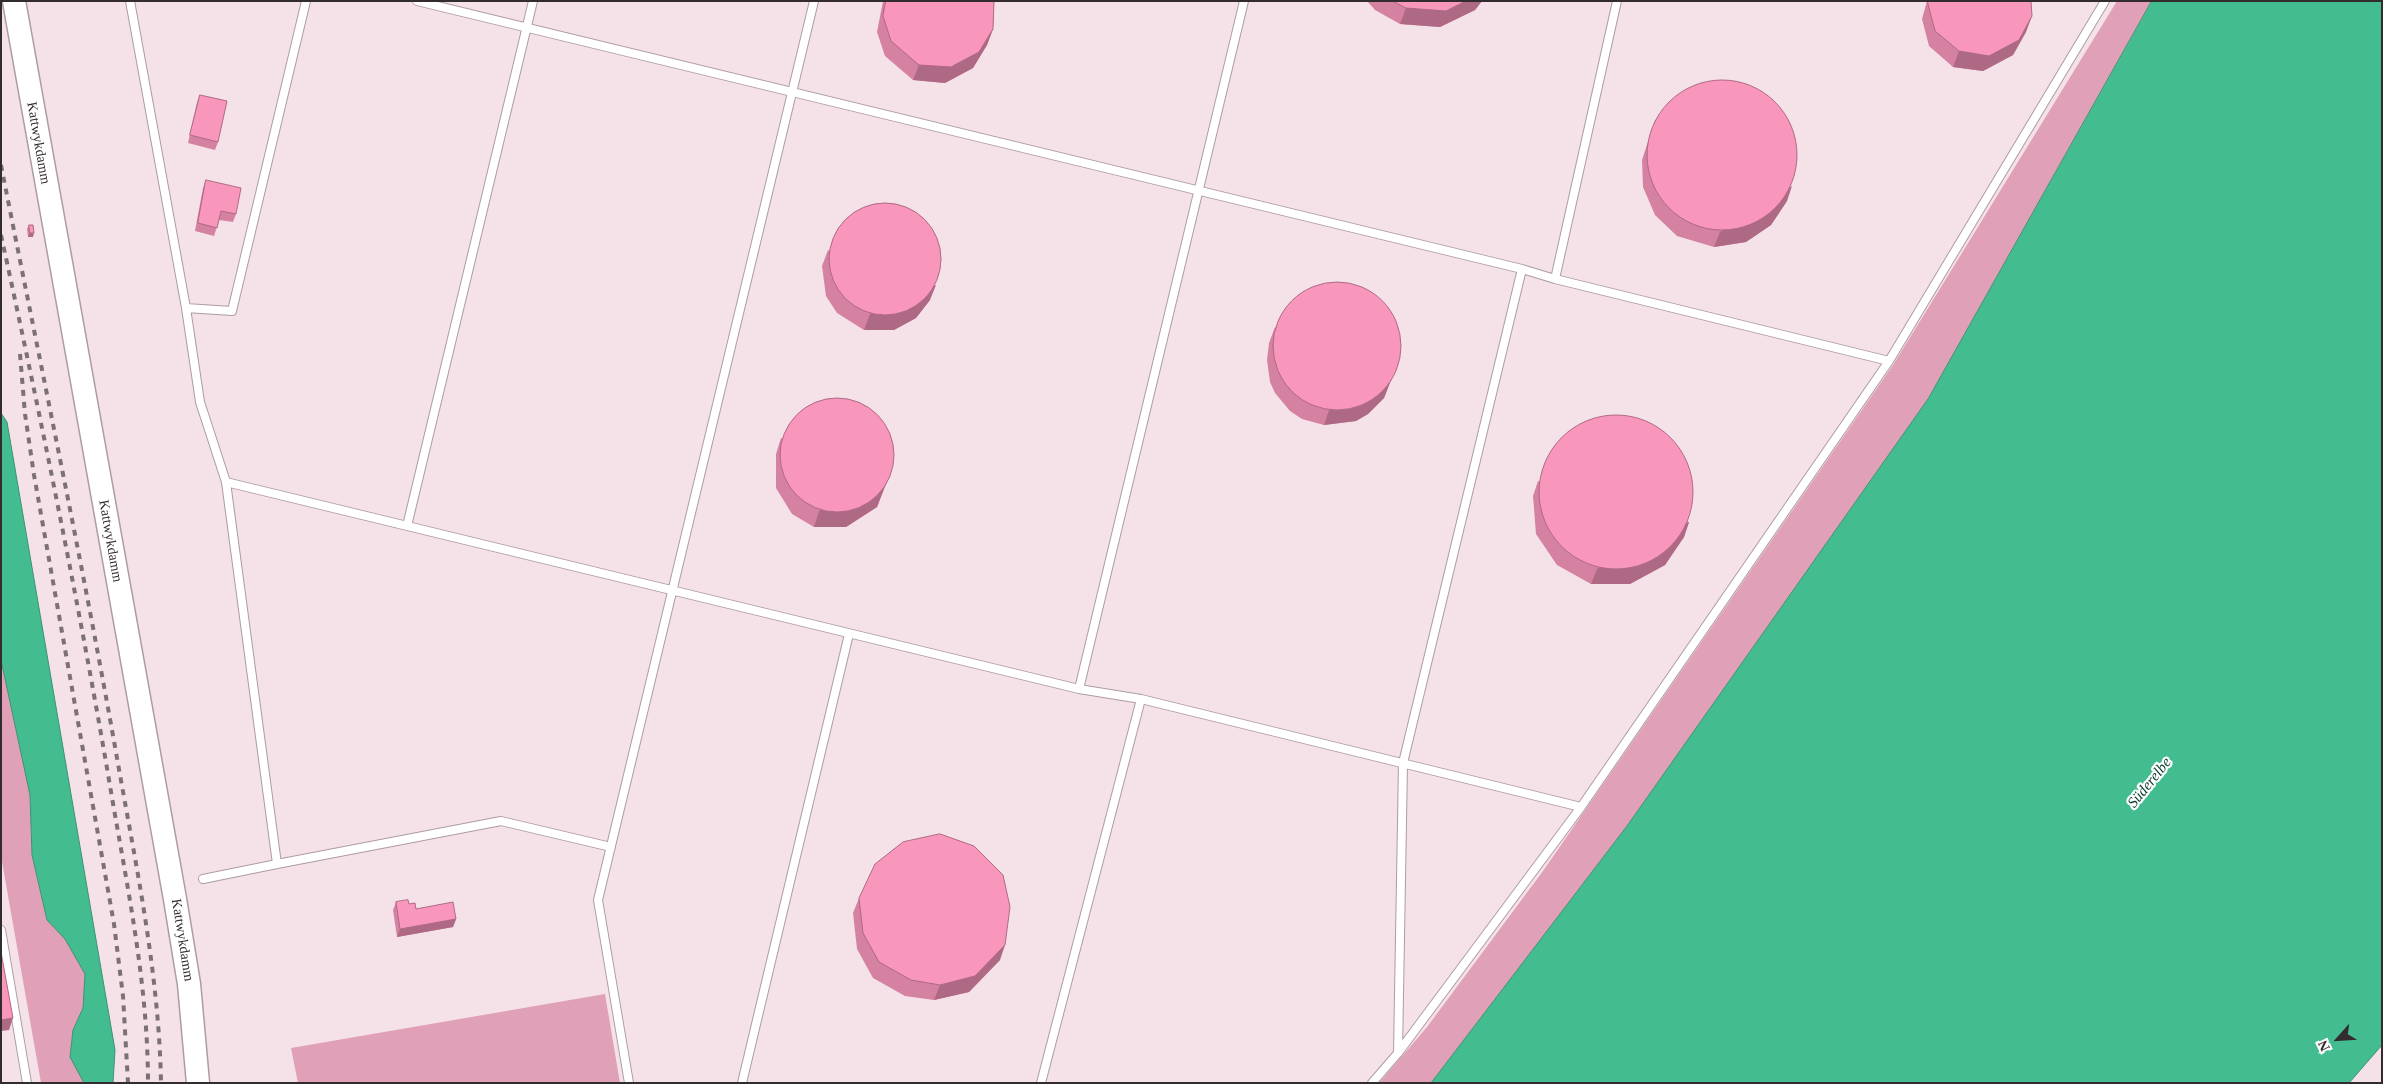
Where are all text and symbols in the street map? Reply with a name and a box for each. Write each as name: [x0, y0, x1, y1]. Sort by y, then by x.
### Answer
street label: Kattwykdamm: [23, 101, 53, 185]
street label: Kattwykdamm: [95, 499, 125, 583]
water label: Süderelbe: [2124, 754, 2176, 812]
street label: Kattwykdamm: [167, 898, 197, 982]
north arrow: [2313, 1014, 2363, 1064]
text: N: [2315, 1038, 2333, 1054]

